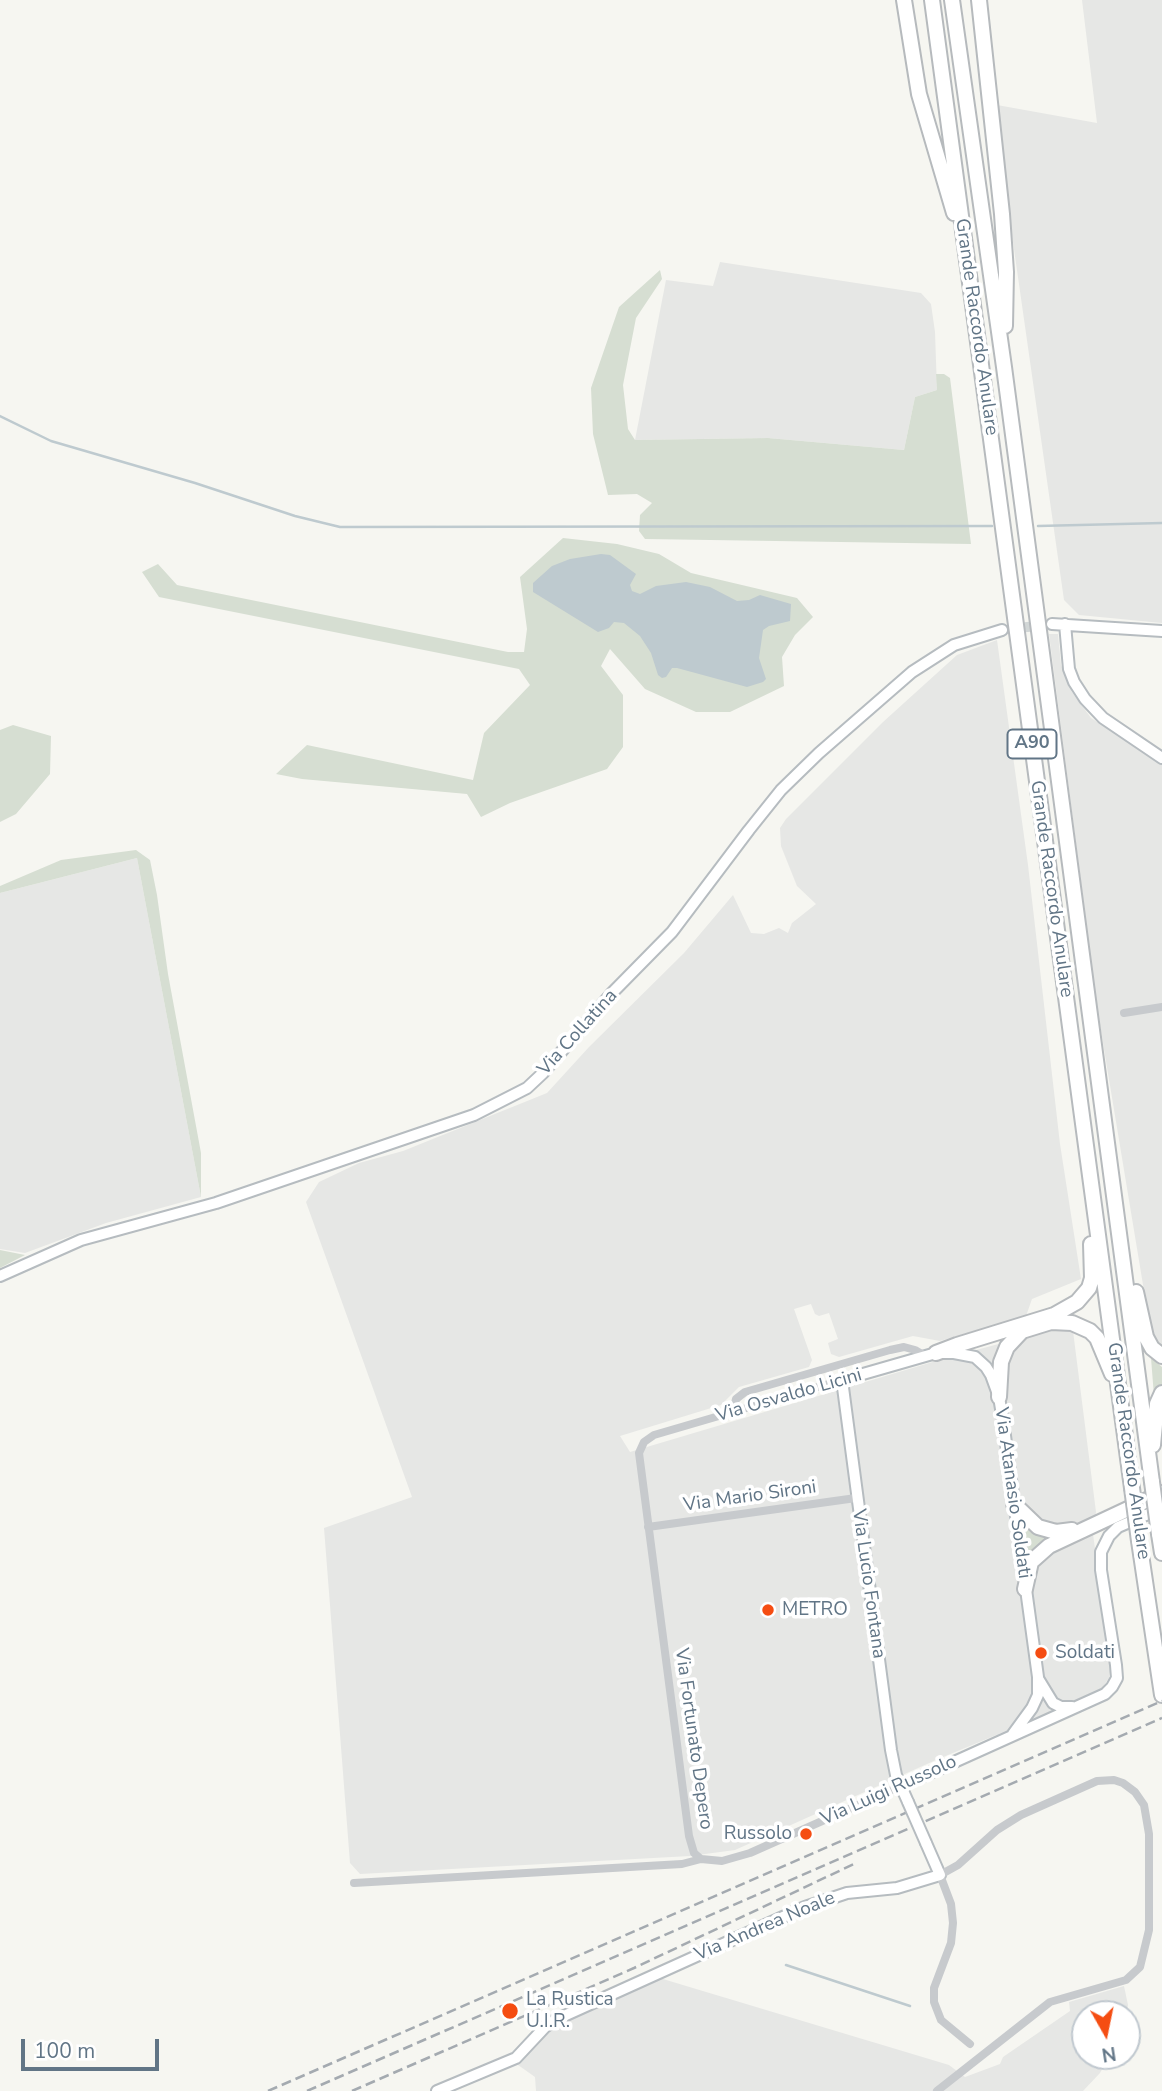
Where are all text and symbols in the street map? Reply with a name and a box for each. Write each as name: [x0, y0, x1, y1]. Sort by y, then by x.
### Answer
street label: Grande Raccordo Anulare: [949, 217, 1003, 437]
road number: A90: [1007, 730, 1056, 758]
street label: Grande Raccordo Anulare: [1024, 779, 1078, 999]
street label: Via Collatina: [533, 985, 623, 1081]
street label: Grande Raccordo Anulare: [1101, 1341, 1155, 1561]
street label: Via Osvaldo Licini: [713, 1364, 865, 1428]
street label: Via Atanasio Soldati: [989, 1406, 1035, 1580]
street label: Via Mario Sironi: [682, 1476, 818, 1518]
street label: Via Lucio Fontana: [846, 1508, 890, 1660]
place label: METRO: [782, 1599, 848, 1621]
marker: METRO: [760, 1602, 776, 1618]
place label: Soldati: [1055, 1642, 1115, 1664]
marker: Soldati: [1033, 1645, 1049, 1661]
street label: Via Fortunato Depero: [669, 1647, 717, 1831]
street label: Via Luigi Russolo: [818, 1751, 960, 1831]
place label: Russolo: [724, 1823, 792, 1845]
marker: Russolo: [798, 1826, 814, 1842]
street label: Via Andrea Noale: [691, 1887, 839, 1967]
place label: La Rustica U.I.R.: [526, 1989, 614, 2033]
north arrow: [1071, 2000, 1141, 2070]
marker: La Rustica U.I.R.: [500, 2001, 520, 2021]
scale bar: [24, 2024, 163, 2068]
text: 100 m: [34, 2037, 95, 2065]
text: N: [1100, 2040, 1118, 2068]

